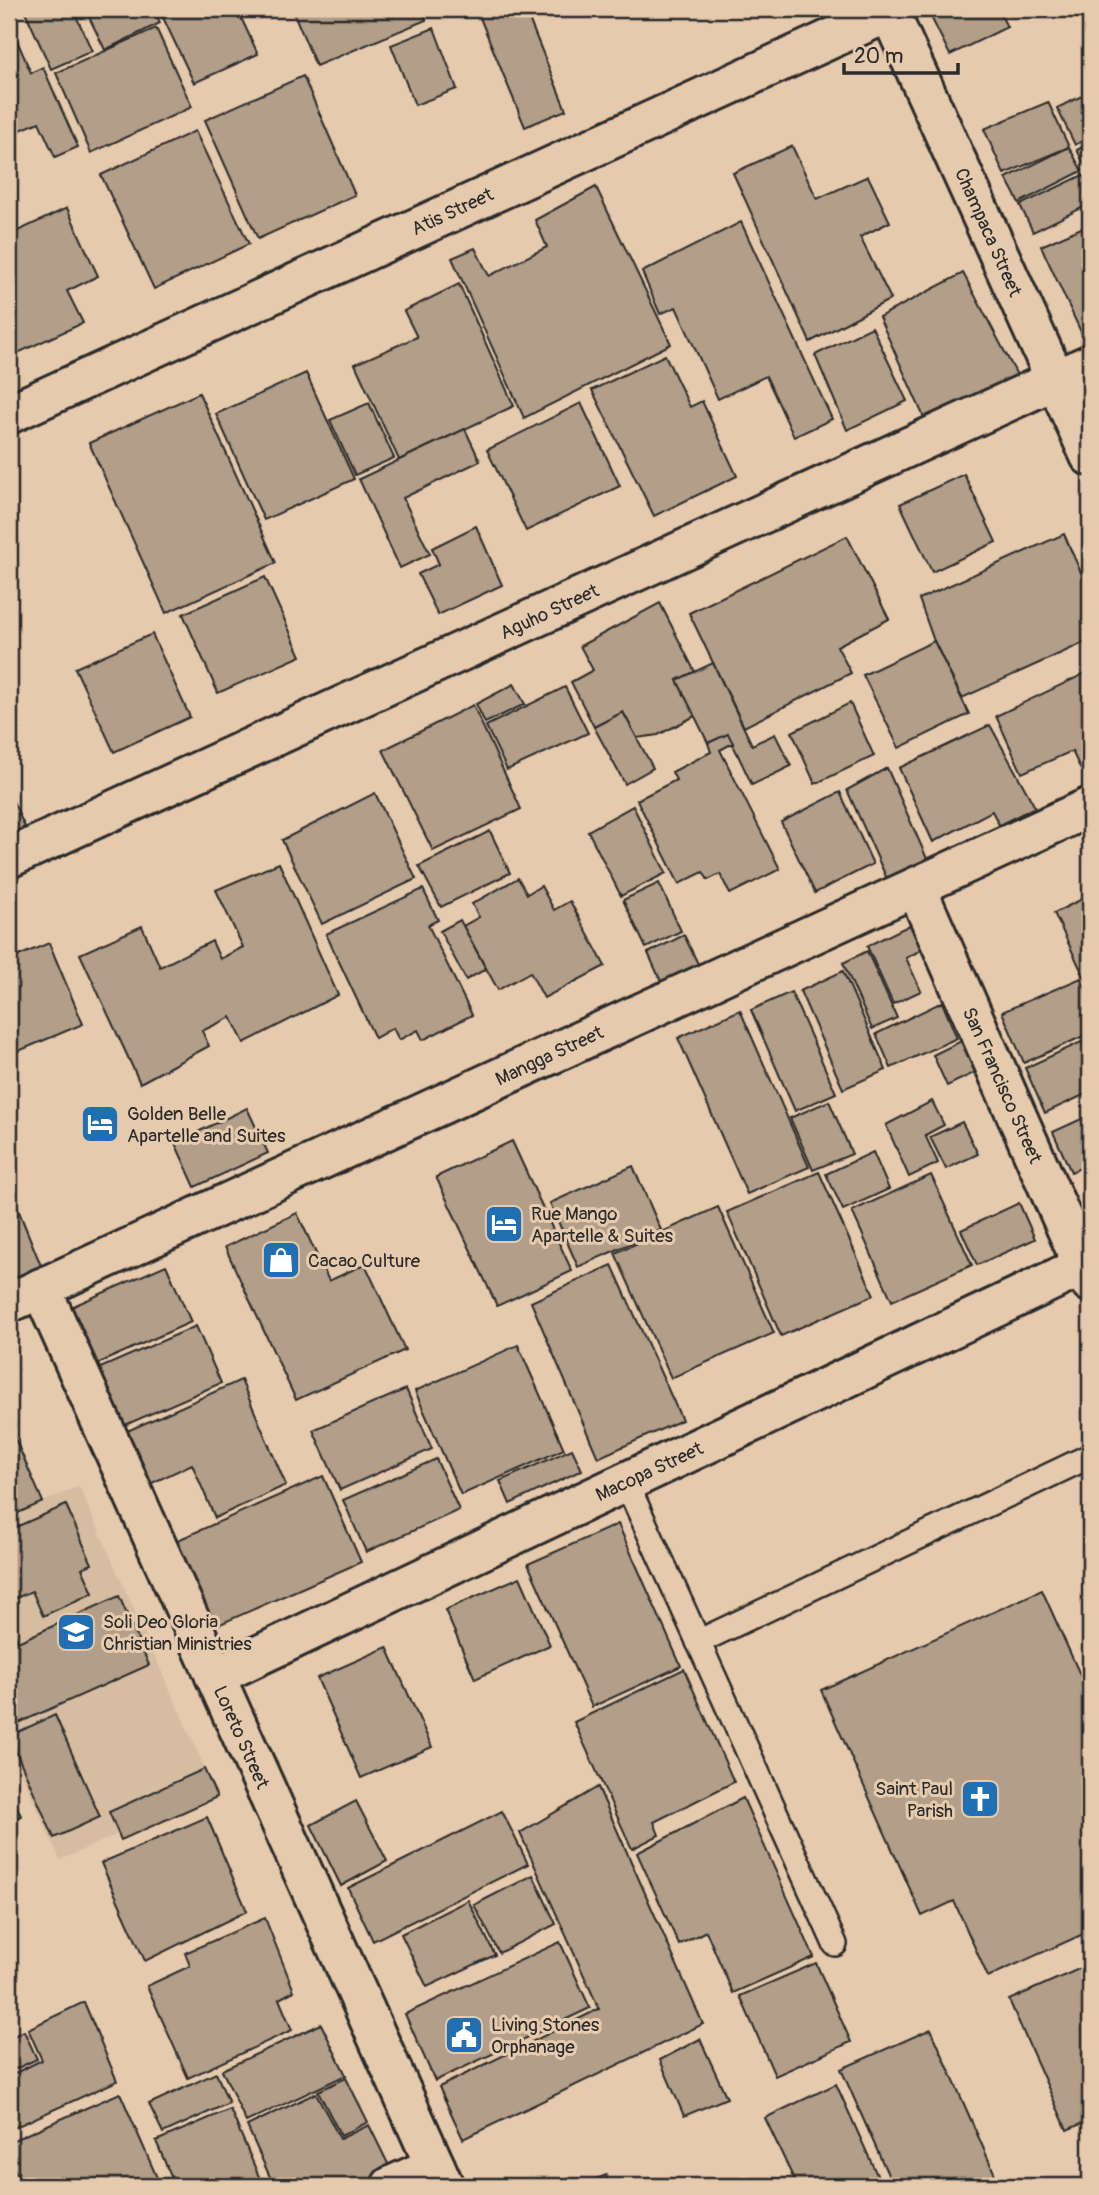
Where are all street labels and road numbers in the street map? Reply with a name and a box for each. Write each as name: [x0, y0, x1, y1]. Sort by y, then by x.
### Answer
street label: Champaca Street: [949, 164, 1027, 301]
street label: Atis Street: [408, 182, 497, 241]
street label: Aguho Street: [496, 578, 603, 645]
street label: San Francisco Street: [957, 1004, 1047, 1168]
street label: Mangga Street: [492, 1020, 608, 1091]
street label: Macopa Street: [592, 1436, 707, 1507]
street label: Loreto Street: [208, 1682, 275, 1793]

